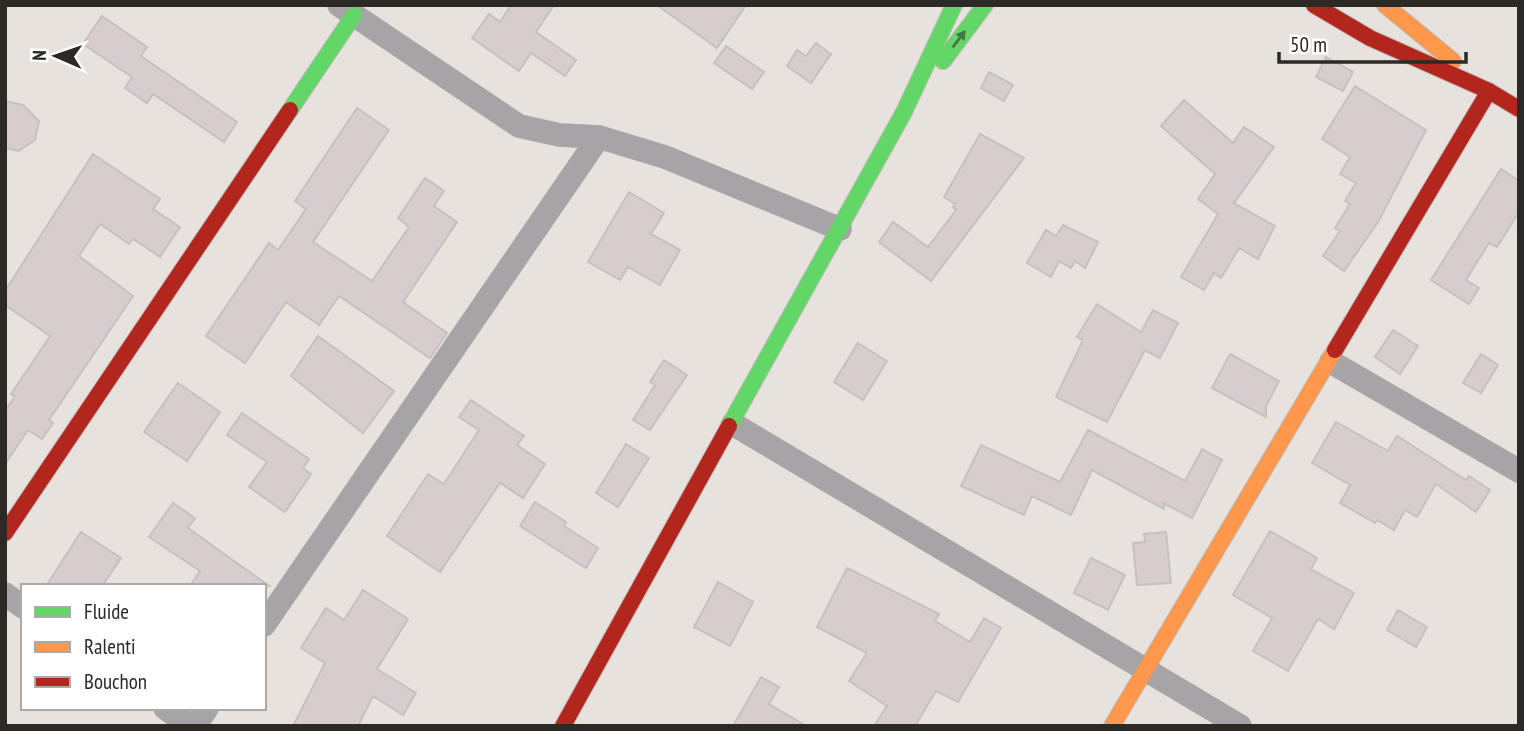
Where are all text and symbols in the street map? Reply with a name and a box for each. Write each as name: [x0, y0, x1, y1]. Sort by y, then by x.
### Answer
north arrow: [21, 21, 91, 91]
scale bar: [1279, 21, 1466, 65]
one-way arrow: [952, 30, 966, 48]
text: 50 m: [1290, 31, 1327, 58]
text: N: [27, 50, 51, 61]
legend: [21, 584, 266, 710]
text: Fluide: [84, 598, 129, 625]
text: Ralenti: [84, 633, 136, 660]
text: Bouchon: [84, 668, 147, 695]

